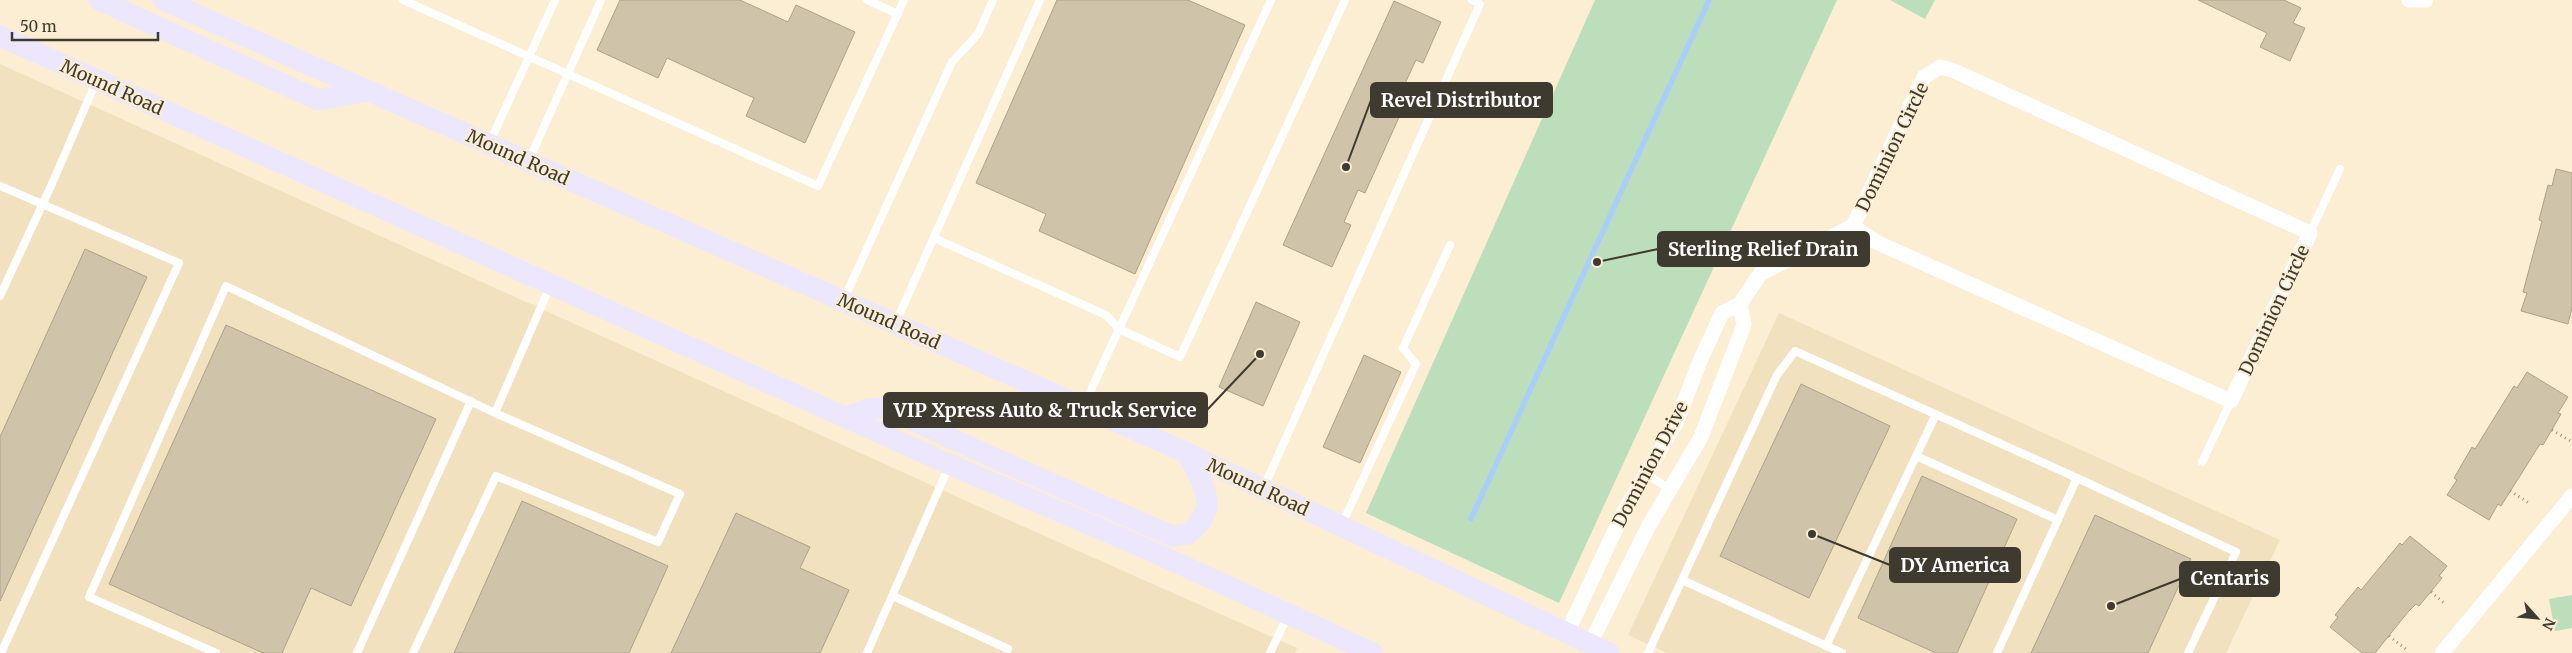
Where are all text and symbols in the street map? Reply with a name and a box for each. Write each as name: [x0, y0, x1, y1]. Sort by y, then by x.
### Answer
scale bar: [12, 10, 159, 42]
text: 50 m: [20, 17, 57, 36]
street label: Mound Road: [57, 54, 167, 120]
street label: Dominion Circle: [1851, 78, 1933, 216]
callout: Revel Distributor: [1371, 83, 1552, 117]
text: Revel Distributor: [1381, 88, 1541, 112]
street label: Mound Road: [463, 124, 573, 190]
callout: Sterling Relief Drain: [1658, 232, 1869, 266]
text: Sterling Relief Drain: [1668, 237, 1858, 261]
street label: Dominion Circle: [2234, 241, 2314, 379]
street label: Mound Road: [834, 288, 944, 354]
callout: VIP Xpress Auto & Truck Service: [884, 393, 1207, 427]
street label: Dominion Drive: [1607, 397, 1693, 531]
text: VIP Xpress Auto & Truck Service: [893, 398, 1196, 422]
street label: Mound Road: [1203, 453, 1313, 521]
callout: DY America: [1890, 548, 2020, 582]
text: DY America: [1900, 553, 2010, 577]
callout: Centaris: [2180, 562, 2279, 596]
text: Centaris: [2191, 566, 2269, 590]
north arrow: [2512, 593, 2562, 643]
text: N: [2538, 615, 2559, 633]

